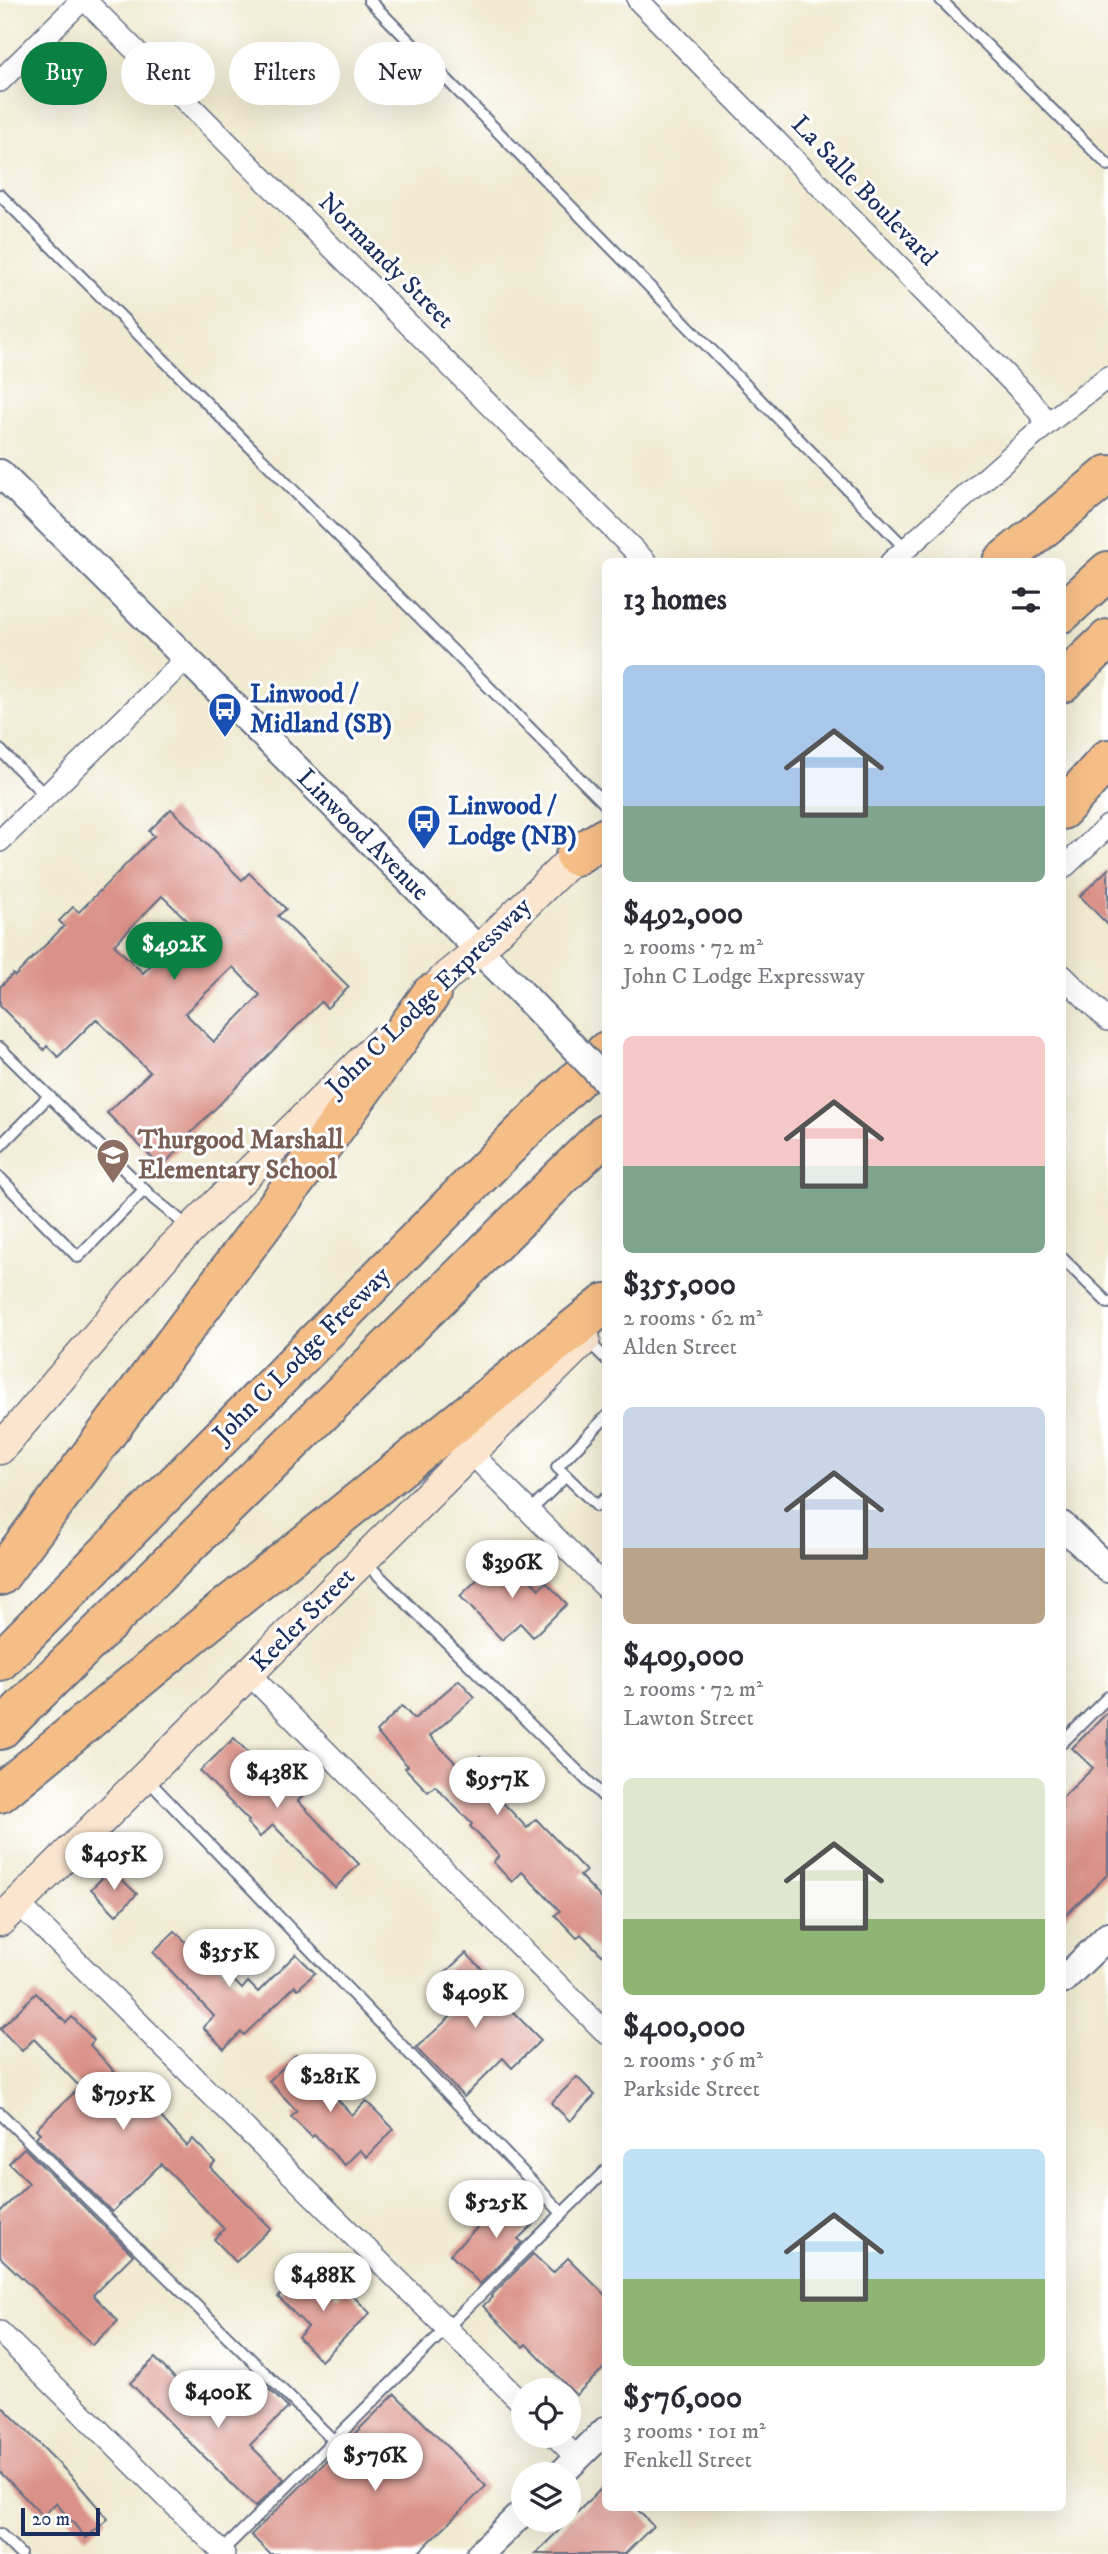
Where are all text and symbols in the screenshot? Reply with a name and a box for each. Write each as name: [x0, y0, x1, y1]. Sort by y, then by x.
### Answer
chip: Buy: [21, 42, 107, 105]
chip: Rent: [121, 42, 215, 105]
chip: Filters: [229, 42, 340, 105]
chip: New: [354, 42, 446, 105]
street label: La Salle Boulevard: [784, 109, 944, 273]
street label: Normandy Street: [311, 186, 461, 336]
icon: filters: [1007, 581, 1045, 619]
text: 13 homes: [623, 582, 727, 619]
place label: Linwood / Midland (SB): [250, 678, 392, 741]
bus stop icon: Linwood / Midland (SB): [206, 690, 244, 739]
icon: home: [771, 710, 897, 836]
street label: Linwood Avenue: [290, 762, 436, 908]
place label: Linwood / Lodge (NB): [448, 790, 577, 853]
bus stop icon: Linwood / Lodge (NB): [405, 802, 443, 851]
street label: John C Lodge Expressway: [318, 890, 539, 1105]
text: $492,000: [623, 896, 743, 933]
pin: $492K: [125, 922, 223, 982]
text: $492K: [142, 930, 206, 959]
text: 2 rooms · 72 m²: [623, 933, 763, 962]
text: John C Lodge Expressway: [623, 962, 865, 991]
icon: home: [771, 1081, 897, 1207]
place label: Thurgood Marshall Elementary School: [137, 1124, 345, 1187]
school or university icon: Thurgood Marshall Elementary School: [94, 1136, 132, 1185]
street label: John C Lodge Freeway: [205, 1259, 398, 1452]
text: $355,000: [623, 1267, 736, 1304]
text: 2 rooms · 62 m²: [623, 1304, 763, 1333]
text: Alden Street: [623, 1333, 737, 1362]
icon: home: [771, 1452, 897, 1578]
pin: $396K: [463, 1540, 561, 1600]
text: $396K: [482, 1548, 542, 1577]
street label: Keeler Street: [244, 1561, 362, 1679]
text: $409,000: [623, 1638, 744, 1675]
text: 2 rooms · 72 m²: [623, 1675, 763, 1704]
text: Lawton Street: [623, 1704, 754, 1733]
pin: $438K: [228, 1750, 326, 1810]
text: $438K: [246, 1758, 308, 1787]
pin: $957K: [448, 1758, 546, 1817]
text: $957K: [465, 1765, 529, 1794]
icon: home: [771, 1823, 897, 1949]
pin: $405K: [65, 1832, 163, 1892]
text: $405K: [81, 1840, 147, 1869]
pin: $355K: [180, 1930, 278, 1989]
text: $355K: [199, 1937, 259, 1966]
pin: $409K: [426, 1970, 524, 2030]
text: $409K: [442, 1978, 508, 2007]
text: $400,000: [623, 2009, 745, 2046]
text: 2 rooms · 56 m²: [623, 2046, 763, 2075]
pin: $281K: [281, 2054, 379, 2114]
text: $281K: [300, 2062, 360, 2091]
pin: $795K: [74, 2072, 172, 2132]
text: Parkside Street: [623, 2075, 760, 2104]
text: $795K: [91, 2080, 155, 2109]
pin: $525K: [447, 2180, 545, 2240]
text: $525K: [465, 2188, 527, 2217]
icon: home: [771, 2194, 897, 2320]
pin: $488K: [274, 2254, 372, 2313]
text: $488K: [291, 2261, 355, 2290]
pin: $400K: [169, 2370, 267, 2430]
text: $400K: [185, 2378, 251, 2407]
map controls: [511, 2378, 581, 2532]
button: locate: [511, 2378, 581, 2448]
text: $576,000: [623, 2380, 742, 2417]
text: 3 rooms · 101 m²: [623, 2417, 766, 2446]
pin: $576K: [326, 2434, 424, 2493]
text: $576K: [343, 2441, 407, 2470]
text: Fenkell Street: [623, 2446, 752, 2475]
button: layers: [511, 2462, 581, 2532]
scale bar: [21, 2505, 100, 2537]
text: 20 m: [32, 2508, 70, 2531]

